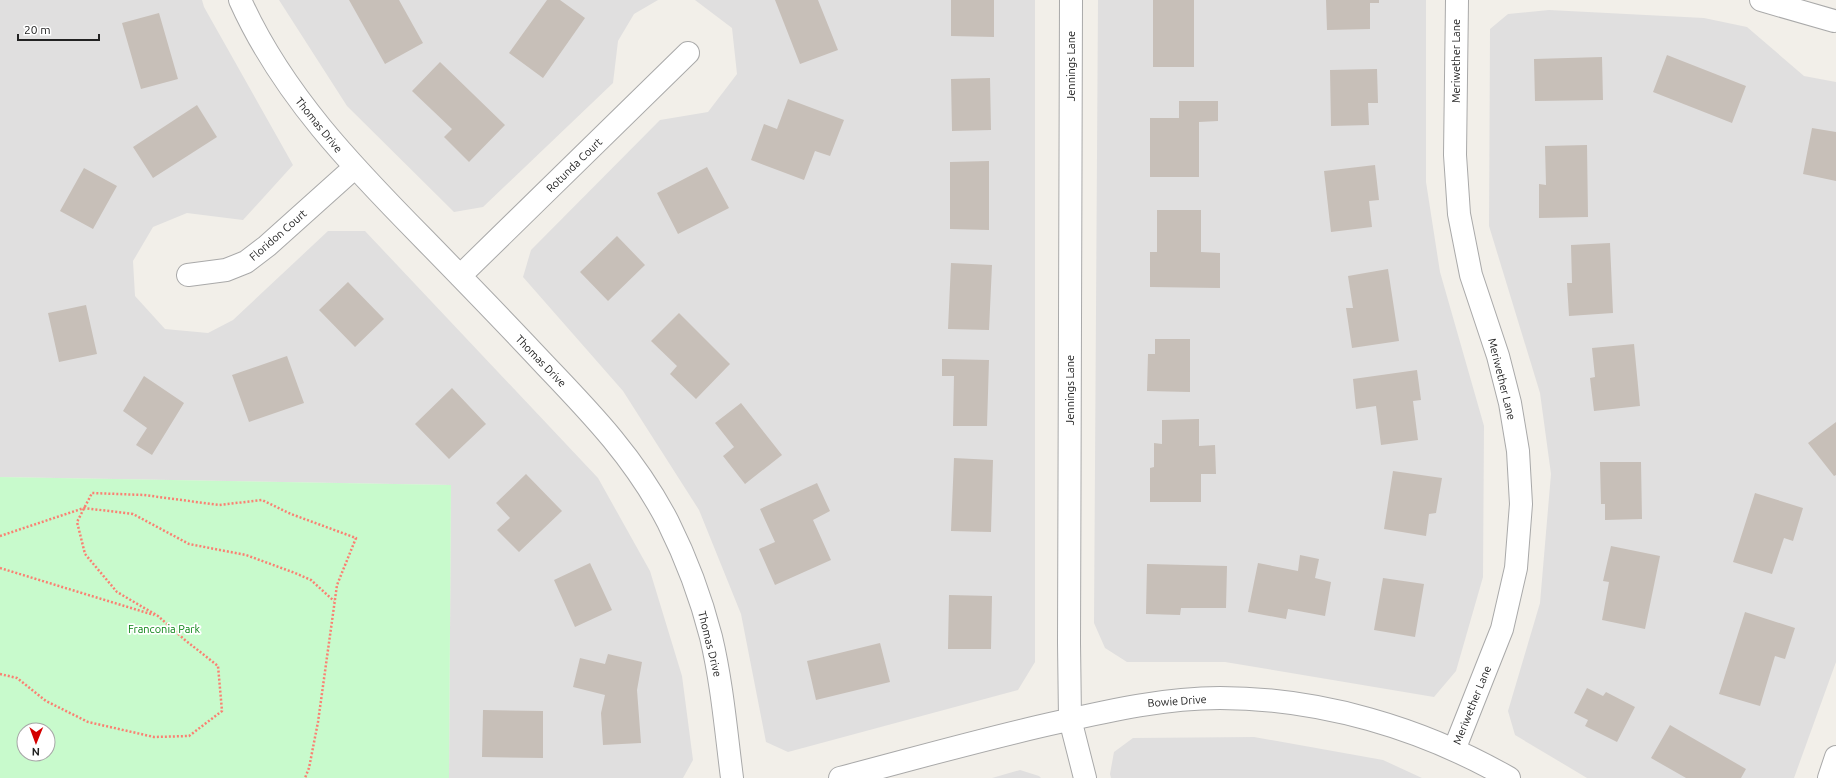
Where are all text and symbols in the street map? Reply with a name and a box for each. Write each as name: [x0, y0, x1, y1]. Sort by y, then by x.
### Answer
scale bar: [18, 16, 99, 42]
street label: Meriwether Lane: [1450, 19, 1462, 103]
text: 20 m: [24, 23, 51, 36]
street label: Jennings Lane: [1065, 31, 1077, 101]
street label: Thomas Drive: [293, 95, 345, 155]
street label: Rotunda Court: [544, 135, 605, 195]
street label: Floridon Court: [247, 207, 309, 263]
street label: Thomas Drive: [513, 333, 569, 389]
street label: Meriwether Lane: [1486, 337, 1518, 421]
street label: Jennings Lane: [1064, 355, 1076, 425]
street label: Thomas Drive: [696, 610, 724, 678]
park label: Franconia Park: [128, 623, 201, 635]
street label: Meriwether Lane: [1451, 664, 1493, 746]
street label: Bowie Drive: [1147, 693, 1207, 709]
north arrow: [16, 722, 56, 762]
text: N: [32, 746, 40, 758]

